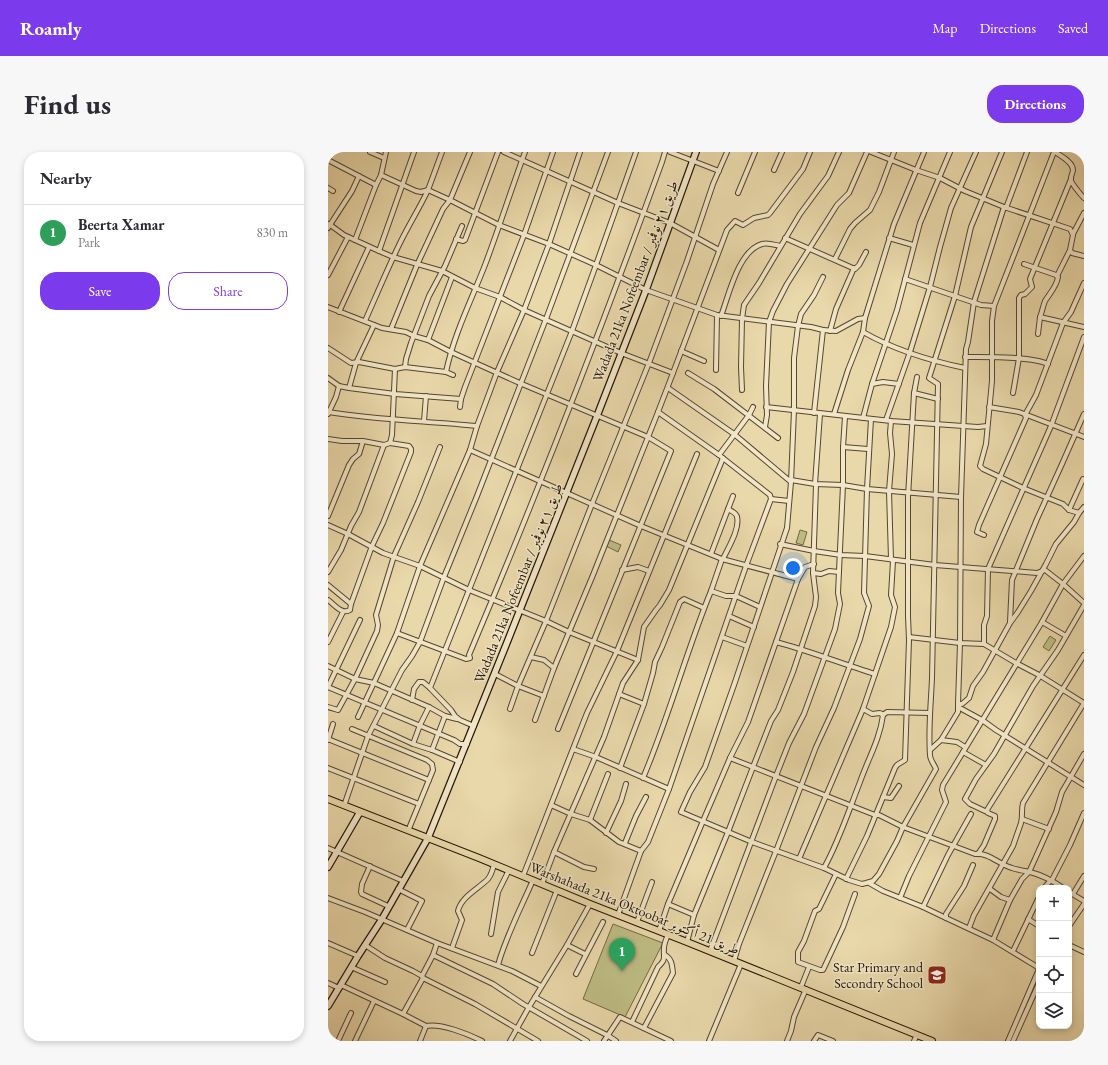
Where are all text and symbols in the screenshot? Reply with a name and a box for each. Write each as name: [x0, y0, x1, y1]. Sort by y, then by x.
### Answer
text: Roamly: [20, 16, 82, 41]
text: Map: [932, 19, 958, 37]
text: Directions: [980, 19, 1036, 37]
text: Saved: [1058, 19, 1088, 37]
button: Directions: [987, 85, 1084, 123]
text: Find us: [24, 86, 111, 122]
text: Nearby: [40, 167, 92, 189]
street label: Wadada 21ka Nofeembar / طريق ٢١ نوفمبر: [588, 178, 682, 384]
text: Beerta Xamar: [78, 215, 165, 234]
text: 1: [50, 224, 56, 241]
text: 830 m: [257, 224, 288, 241]
text: Park: [78, 234, 100, 251]
button: Save: [40, 272, 160, 310]
button: Share: [168, 272, 288, 310]
street label: Wadada 21ka Nofeembar / طريق ٢١ نوفمبر: [470, 480, 566, 686]
your location: [783, 558, 803, 578]
street label: Warshahada 21ka Oktoobar طريق 21 أكتوبر: [528, 858, 742, 958]
map controls: [1036, 885, 1072, 1029]
button: +: [1036, 885, 1072, 921]
button: −: [1036, 921, 1072, 957]
pin: 1: [609, 938, 635, 971]
button: locate: [1036, 957, 1072, 993]
place label: Star Primary and Secondry School: [833, 958, 924, 992]
school or university icon: Star Primary and Secondry School: [926, 964, 948, 986]
button: layers: [1036, 993, 1072, 1029]

